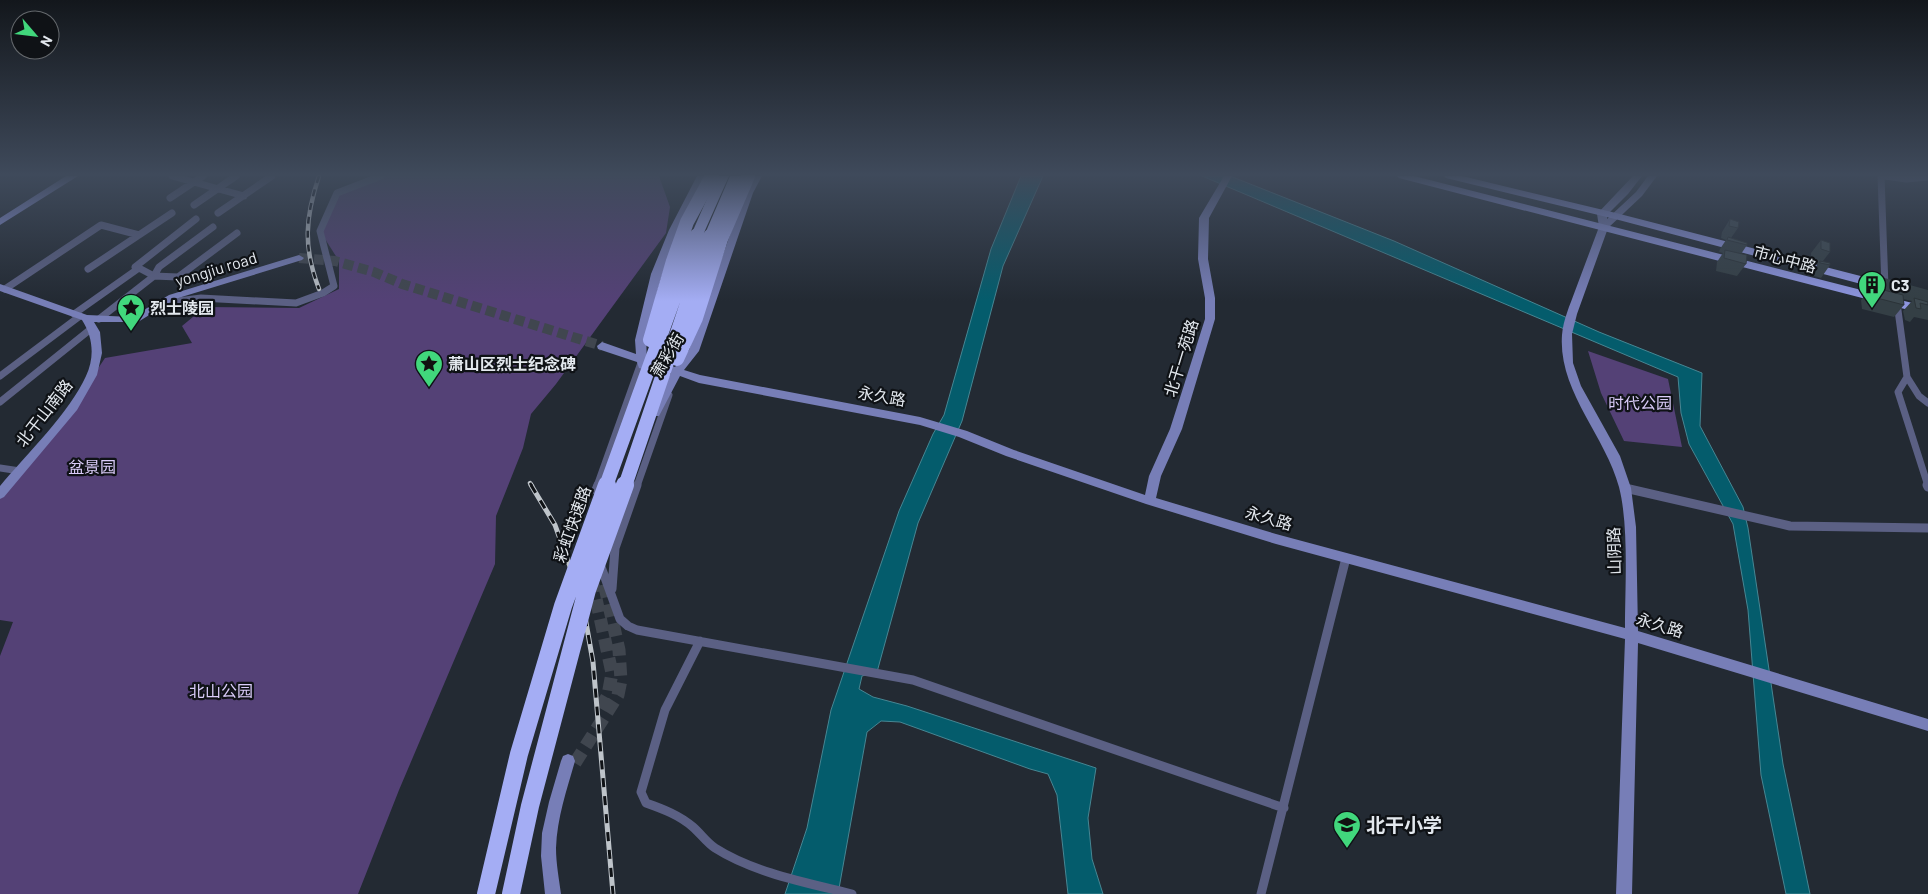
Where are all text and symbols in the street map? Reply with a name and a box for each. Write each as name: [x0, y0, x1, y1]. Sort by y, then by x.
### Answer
north arrow: [10, 10, 60, 60]
text: N: [37, 33, 57, 49]
street label: 市心中路: [1752, 241, 1819, 276]
street label: yongjiu road: [173, 247, 259, 290]
building icon: C3: [1857, 270, 1887, 309]
place label: C3: [1891, 275, 1909, 294]
place icon: 烈士陵园: [116, 293, 146, 332]
place label: 烈士陵园: [150, 298, 214, 317]
street label: 北干一苑路: [1160, 317, 1201, 399]
street label: 萧彩街: [646, 329, 687, 380]
place icon: 萧山区烈士纪念碑: [414, 349, 444, 388]
place label: 萧山区烈士纪念碑: [448, 354, 576, 373]
street label: 北干山南路: [11, 375, 76, 450]
street label: 永久路: [857, 382, 907, 409]
park label: 时代公园: [1608, 393, 1672, 412]
park label: 盆景园: [68, 457, 116, 476]
street label: 彩虹快速路: [549, 483, 594, 565]
street label: 永久路: [1243, 502, 1295, 533]
street label: 山阴路: [1603, 527, 1624, 575]
street label: 永久路: [1634, 608, 1686, 641]
park label: 北山公园: [189, 681, 253, 700]
school or university icon: 北干小学: [1332, 810, 1362, 849]
place label: 北干小学: [1366, 813, 1442, 836]

